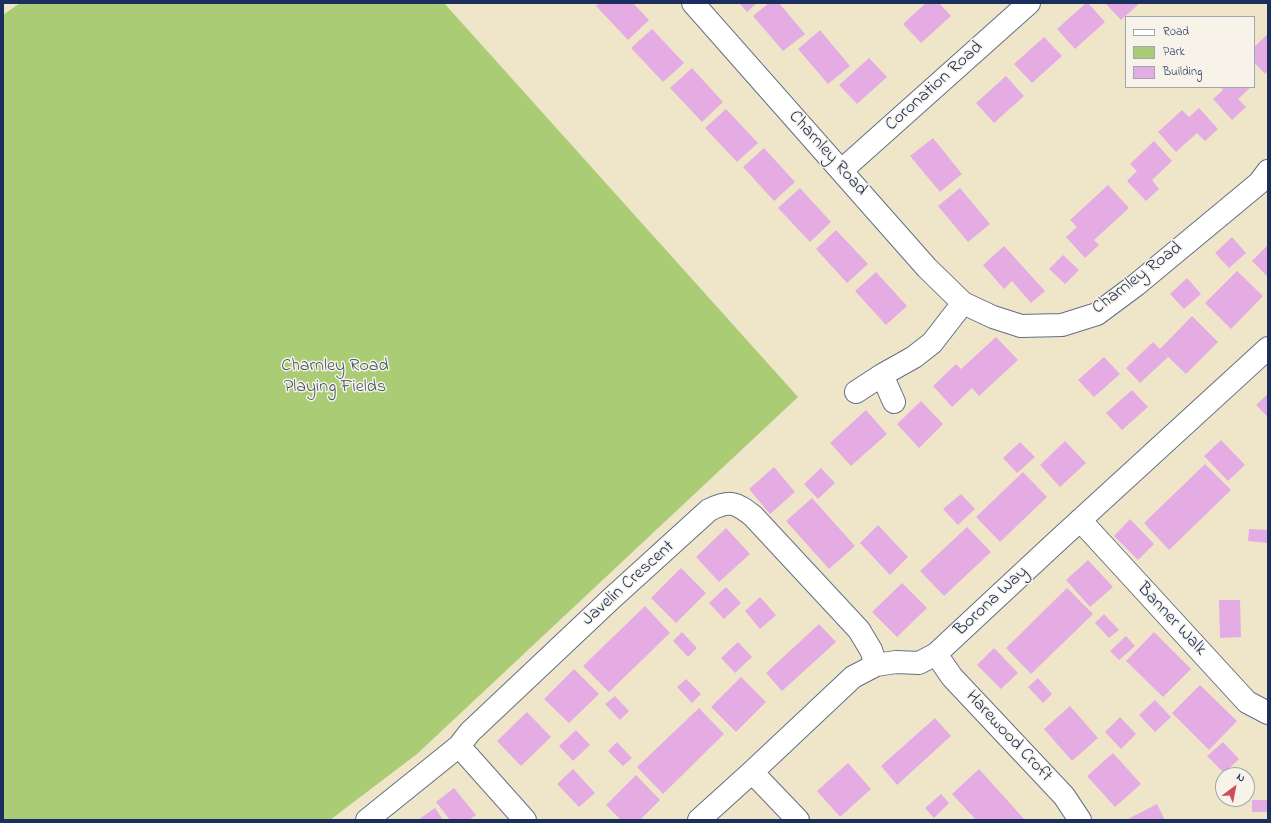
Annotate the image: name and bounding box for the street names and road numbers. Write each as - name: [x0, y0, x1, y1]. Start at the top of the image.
- street label: Coronation Road: [882, 38, 988, 136]
- street label: Charnley Road: [783, 107, 871, 201]
- street label: Charnley Road: [1089, 238, 1187, 320]
- street label: Javelin Crescent: [578, 537, 680, 631]
- street label: Borona Way: [951, 562, 1033, 642]
- street label: Banner Walk: [1132, 579, 1210, 661]
- street label: Harewood Croft: [960, 687, 1056, 787]

